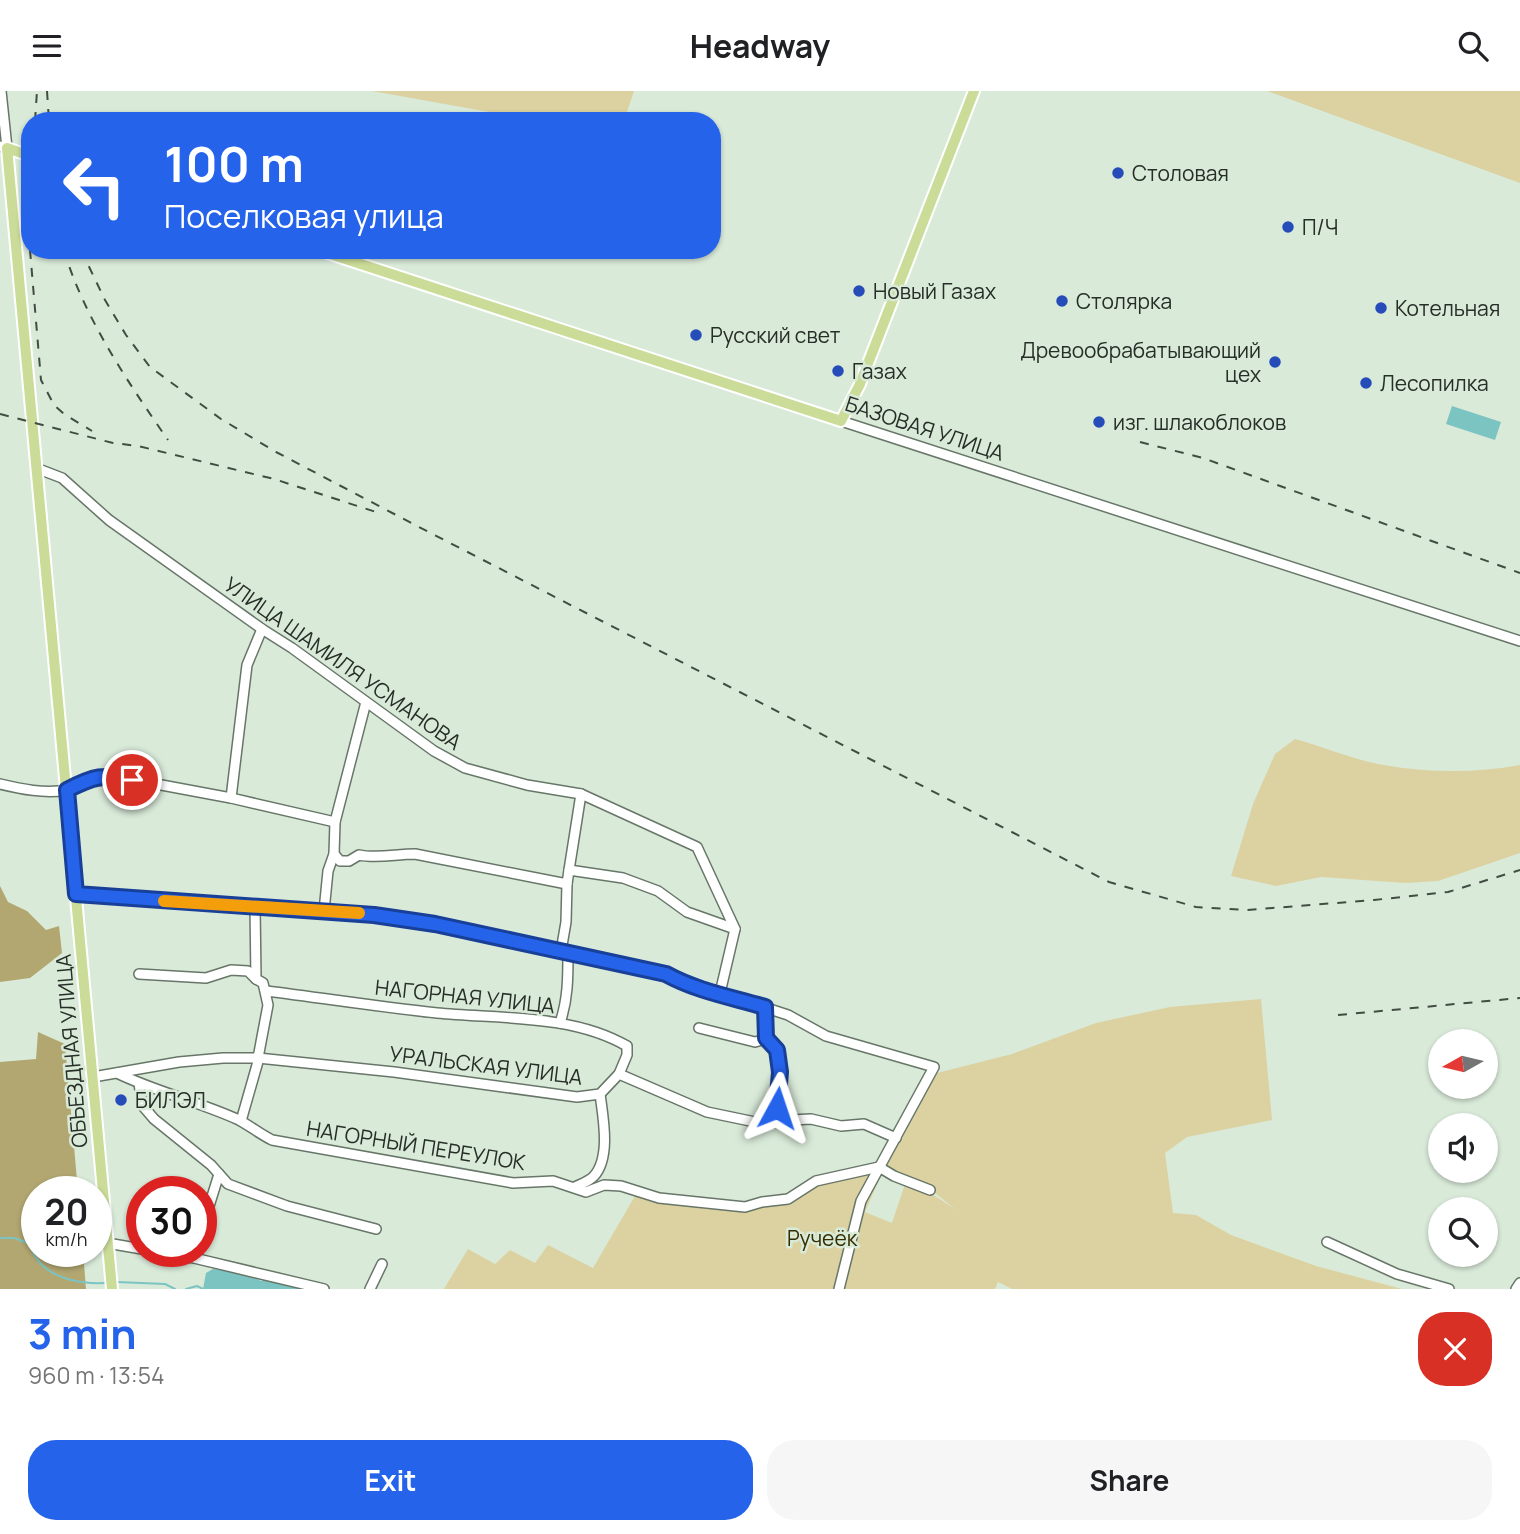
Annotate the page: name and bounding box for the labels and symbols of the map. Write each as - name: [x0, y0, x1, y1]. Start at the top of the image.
- place label: Столовая: [1132, 159, 1229, 187]
- marker: Столовая: [1110, 165, 1126, 181]
- place label: П/Ч: [1302, 213, 1338, 241]
- marker: П/Ч: [1280, 219, 1296, 235]
- place label: Новый Газах: [873, 277, 996, 305]
- marker: Новый Газах: [851, 283, 867, 299]
- place label: Столярка: [1076, 287, 1172, 315]
- marker: Столярка: [1054, 293, 1070, 309]
- place label: Котельная: [1395, 294, 1500, 322]
- marker: Котельная: [1373, 300, 1389, 316]
- place label: Русский свет: [710, 321, 841, 349]
- marker: Русский свет: [688, 327, 704, 343]
- place label: Древообрабатывающий цех: [1020, 336, 1261, 388]
- marker: Древообрабатывающий цех: [1267, 354, 1283, 370]
- place label: Газах: [852, 357, 907, 385]
- marker: Газах: [830, 363, 846, 379]
- place label: Лесопилка: [1380, 369, 1489, 397]
- marker: Лесопилка: [1358, 375, 1374, 391]
- street label: БАЗОВАЯ УЛИЦА: [842, 389, 1008, 467]
- place label: изг. шлакоблоков: [1113, 408, 1286, 436]
- marker: изг. шлакоблоков: [1091, 414, 1107, 430]
- street label: УЛИЦА ШАМИЛЯ УСМАНОВА: [219, 570, 467, 756]
- pin: [102, 750, 162, 810]
- street label: ОБЪЕЗДНАЯ УЛИЦА: [49, 953, 93, 1149]
- street label: НАГОРНАЯ УЛИЦА: [374, 973, 556, 1019]
- north arrow: [1428, 1029, 1498, 1099]
- street label: УРАЛЬСКАЯ УЛИЦА: [388, 1039, 584, 1091]
- position arrow: [740, 1071, 814, 1145]
- place label: БИЛЭЛ: [135, 1086, 206, 1114]
- marker: БИЛЭЛ: [113, 1092, 129, 1108]
- street label: НАГОРНЫЙ ПЕРЕУЛОК: [305, 1114, 528, 1176]
- speed limit sign: 30: [126, 1176, 217, 1267]
- park label: Ручеёк: [787, 1224, 858, 1252]

